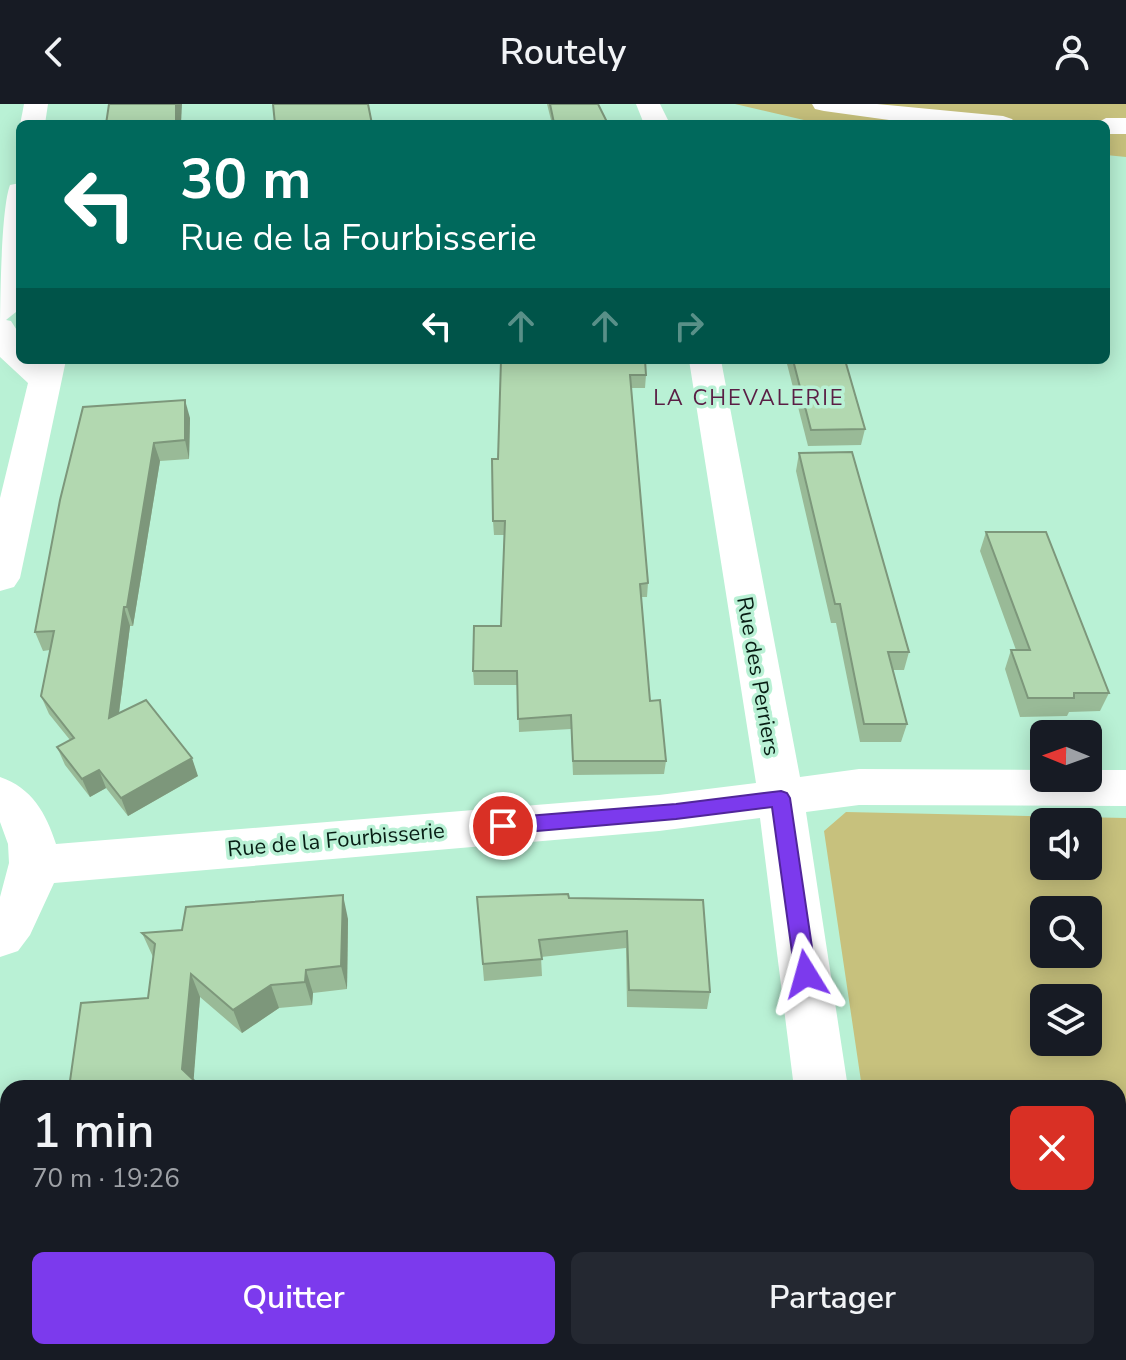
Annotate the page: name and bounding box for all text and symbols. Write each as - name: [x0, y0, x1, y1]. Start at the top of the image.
- text: Routely: [500, 28, 626, 77]
- icon: back: [32, 30, 76, 74]
- icon: person: [1050, 30, 1094, 74]
- text: 30 m: [180, 141, 311, 218]
- icon: left: [48, 152, 152, 256]
- text: Rue de la Fourbisserie: [180, 214, 537, 263]
- icon: left: [415, 304, 459, 348]
- icon: ahead: [499, 304, 543, 348]
- icon: ahead: [583, 304, 627, 348]
- icon: right: [667, 304, 711, 348]
- district label: LA CHEVALERIE: [653, 383, 845, 413]
- street label: Rue des Perriers: [729, 594, 787, 758]
- north arrow: [1030, 720, 1102, 792]
- map controls: [1030, 720, 1102, 1056]
- pin: [469, 792, 537, 860]
- icon: arrive: [481, 804, 525, 848]
- button: sound: [1030, 808, 1102, 880]
- street label: Rue de la Fourbisserie: [226, 816, 446, 864]
- button: search: [1030, 896, 1102, 968]
- position arrow: [764, 932, 848, 1016]
- button: layers: [1030, 984, 1102, 1056]
- text: 1 min: [32, 1098, 154, 1164]
- button: close: [1010, 1106, 1094, 1190]
- text: 70 m · 19:26: [32, 1161, 180, 1196]
- button: Quitter: [32, 1252, 555, 1344]
- button: Partager: [571, 1252, 1094, 1344]

